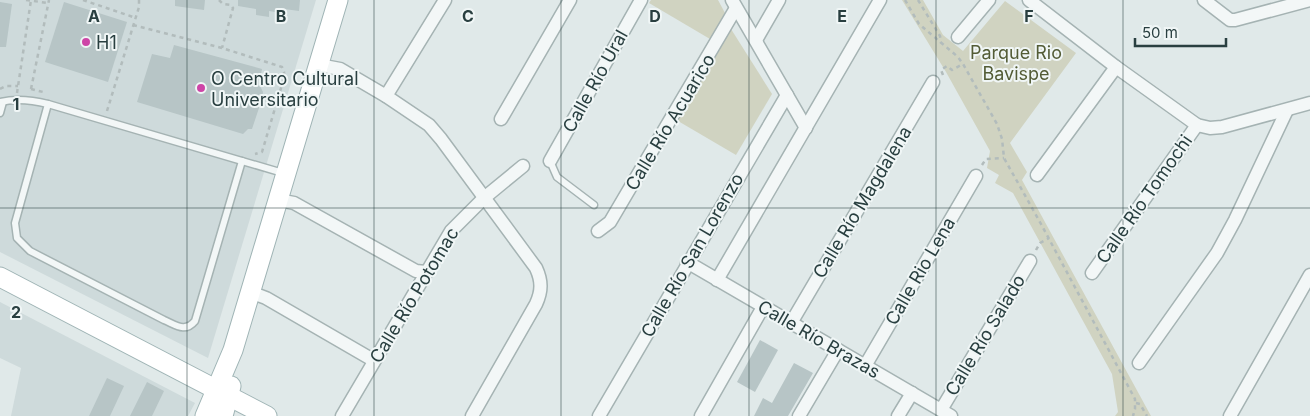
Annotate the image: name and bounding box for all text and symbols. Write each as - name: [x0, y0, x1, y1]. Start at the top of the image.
- text: A: [88, 6, 100, 26]
- text: B: [276, 6, 286, 26]
- text: C: [462, 6, 474, 26]
- text: D: [649, 6, 661, 26]
- text: E: [837, 6, 847, 26]
- text: F: [1024, 6, 1034, 26]
- scale bar: [1135, 15, 1226, 47]
- text: 50 m: [1142, 23, 1178, 42]
- street label: Calle Río Ural: [558, 26, 632, 136]
- place label: H1: [96, 32, 117, 53]
- marker: H1: [80, 36, 92, 48]
- park label: Parque Rio Bavispe: [970, 42, 1062, 84]
- street label: Calle Río Acuarico: [621, 50, 719, 194]
- place label: O Centro Cultural Universitario: [211, 68, 359, 110]
- marker: O Centro Cultural Universitario: [195, 82, 207, 94]
- text: 1: [13, 94, 19, 114]
- street label: Calle Río Magdalena: [808, 122, 916, 282]
- street label: Calle Río Tomochi: [1092, 131, 1196, 267]
- street label: Calle Río San Lorenzo: [636, 169, 748, 341]
- street label: Calle Rio Lena: [881, 213, 959, 329]
- street label: Calle Río Potomac: [365, 224, 463, 366]
- street label: Calle Río Salado: [941, 271, 1029, 399]
- street label: Calle Río Brazas: [754, 296, 884, 382]
- text: 2: [11, 302, 21, 322]

